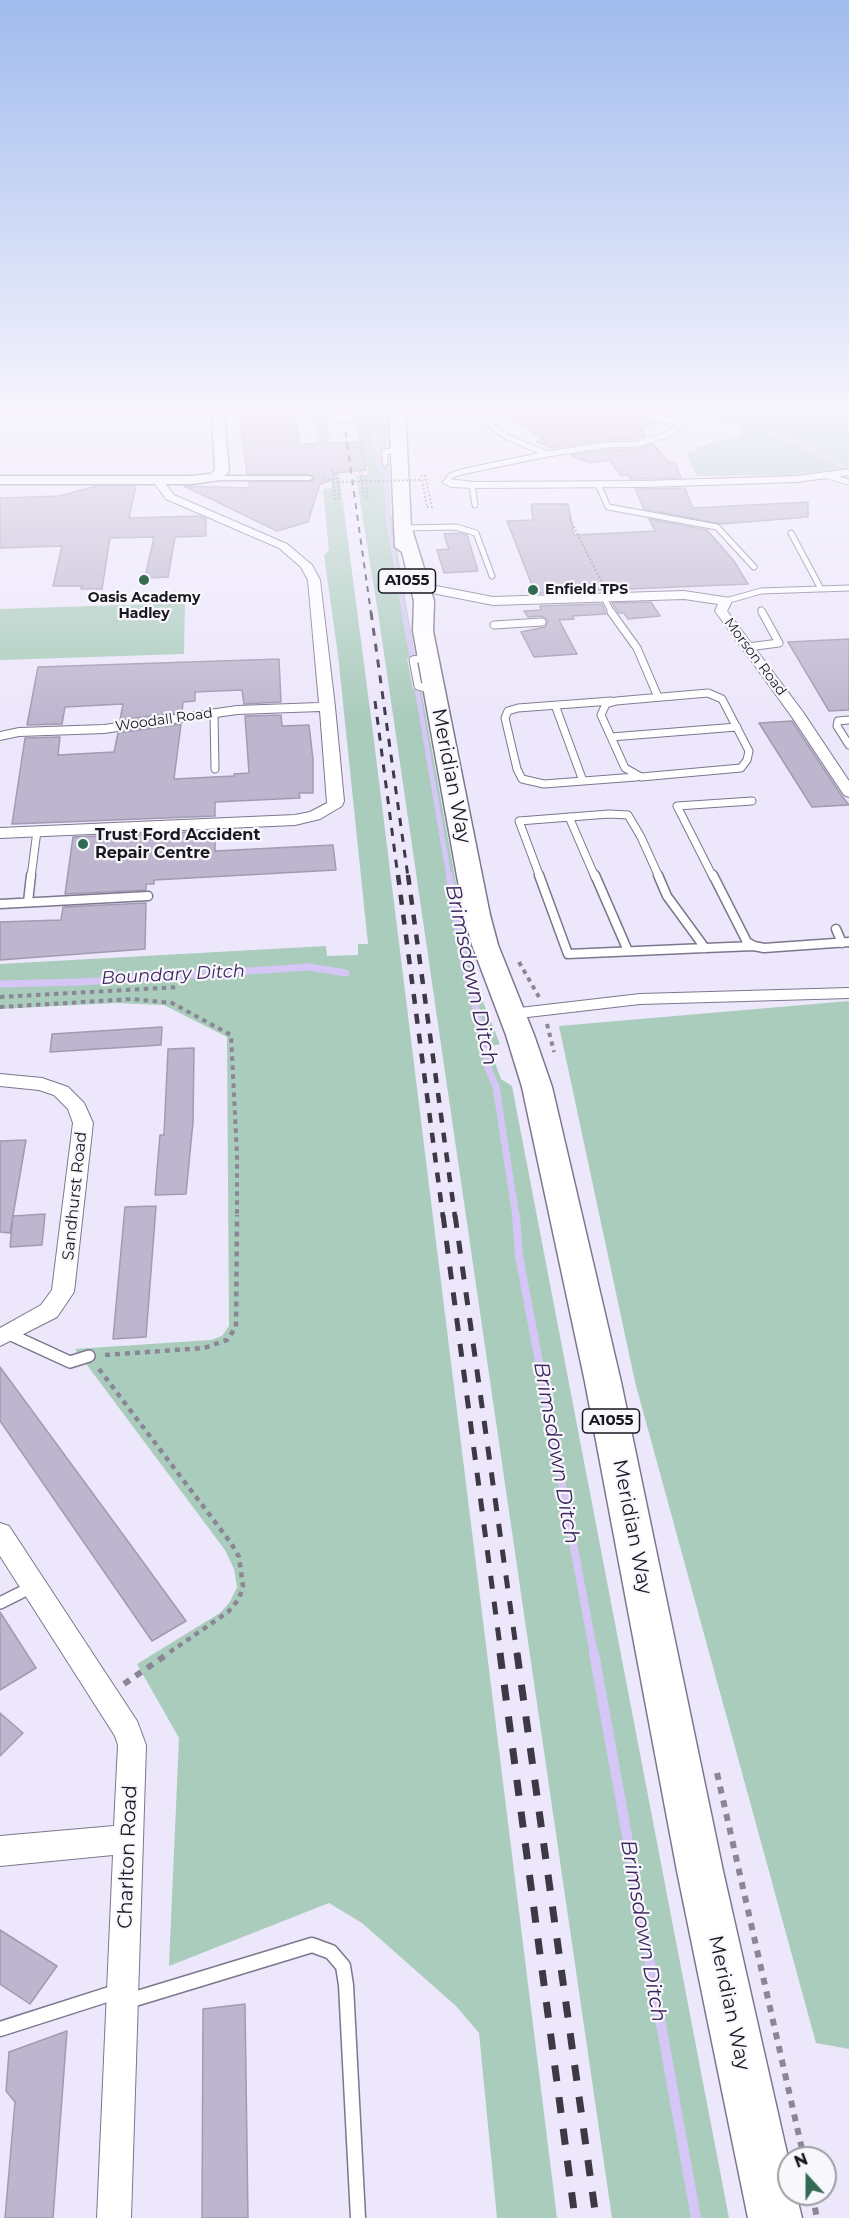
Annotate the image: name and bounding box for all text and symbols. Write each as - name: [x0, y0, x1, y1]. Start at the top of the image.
- road number: A1055: [378, 569, 436, 593]
- marker: Oasis Academy Hadley: [137, 573, 151, 587]
- place label: Enfield TPS: [545, 582, 628, 598]
- marker: Enfield TPS: [526, 583, 540, 597]
- place label: Oasis Academy Hadley: [88, 590, 200, 622]
- street label: Morson Road: [720, 615, 790, 699]
- street label: Woodall Road: [114, 705, 214, 735]
- street label: Meridian Way: [426, 706, 476, 846]
- place label: Trust Ford Accident Repair Centre: [95, 825, 260, 863]
- marker: Trust Ford Accident Repair Centre: [76, 837, 90, 851]
- water label: Brimsdown Ditch: [439, 882, 503, 1068]
- water label: Boundary Ditch: [101, 960, 245, 990]
- street label: Sandhurst Road: [59, 1131, 91, 1261]
- water label: Brimsdown Ditch: [528, 1360, 584, 1546]
- road number: A1055: [582, 1409, 640, 1433]
- street label: Meridian Way: [607, 1457, 657, 1597]
- street label: Charlton Road: [113, 1785, 143, 1929]
- water label: Brimsdown Ditch: [615, 1838, 671, 2024]
- street label: Meridian Way: [703, 1933, 755, 2073]
- north arrow: [777, 2146, 837, 2206]
- text: N: [792, 2149, 811, 2172]

